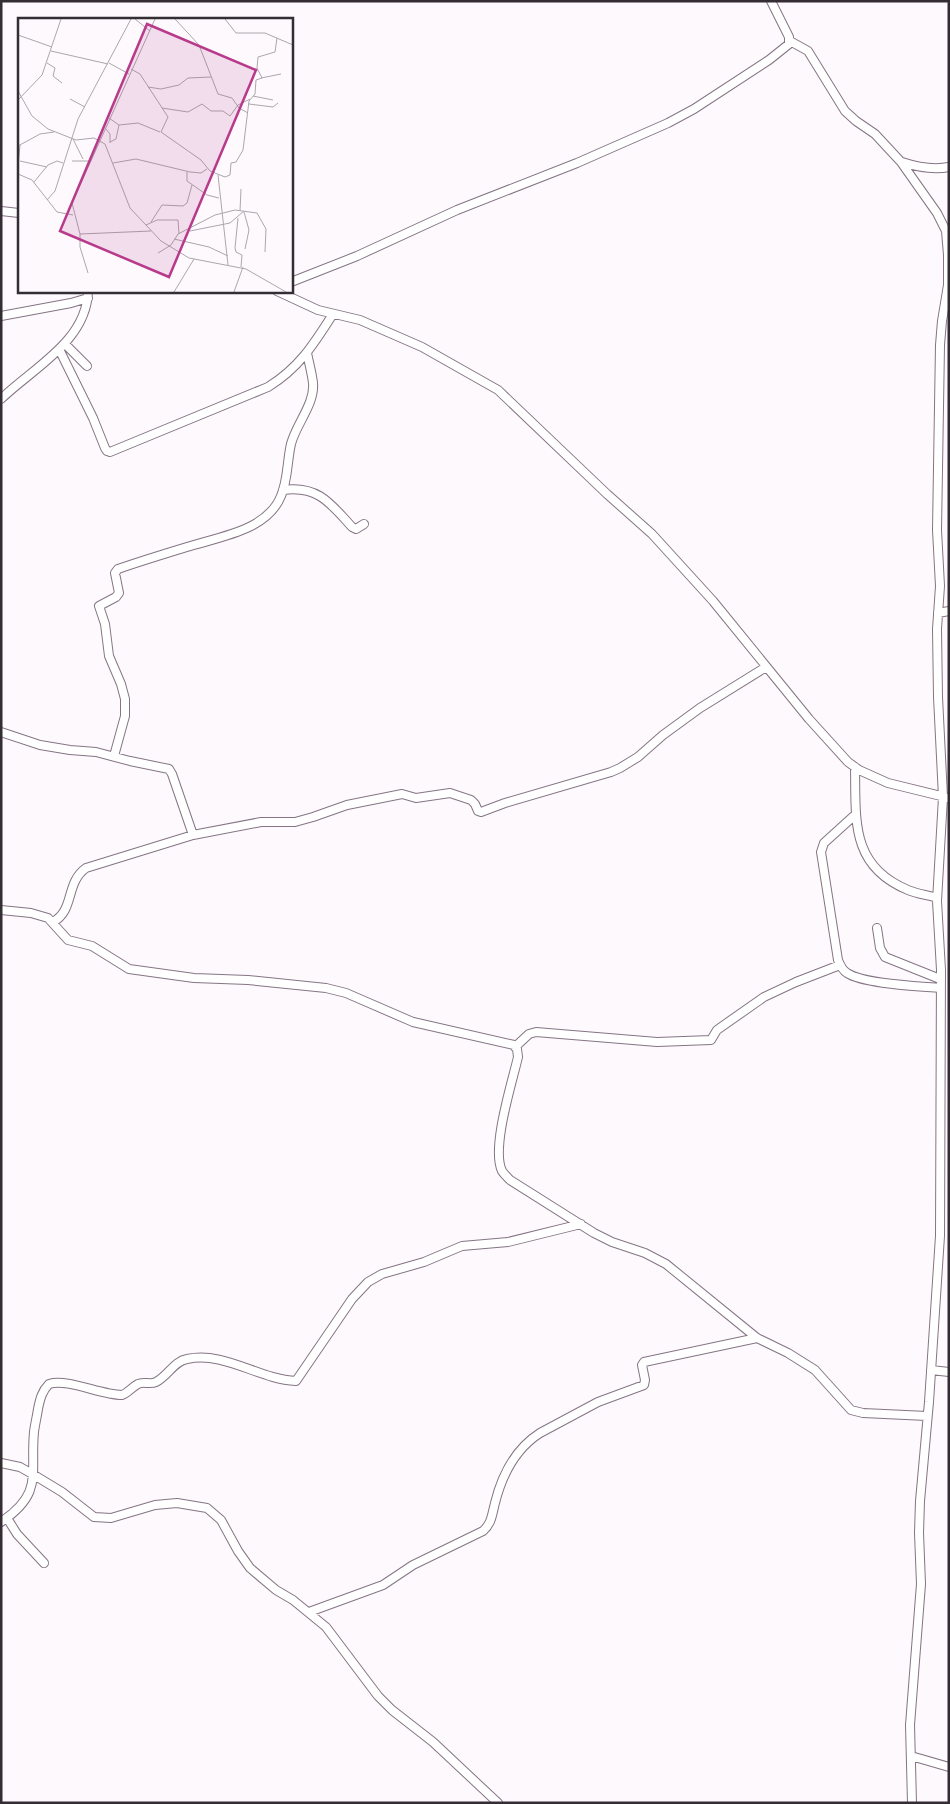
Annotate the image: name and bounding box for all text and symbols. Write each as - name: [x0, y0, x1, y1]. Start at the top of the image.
- inset map: [18, 18, 292, 292]

